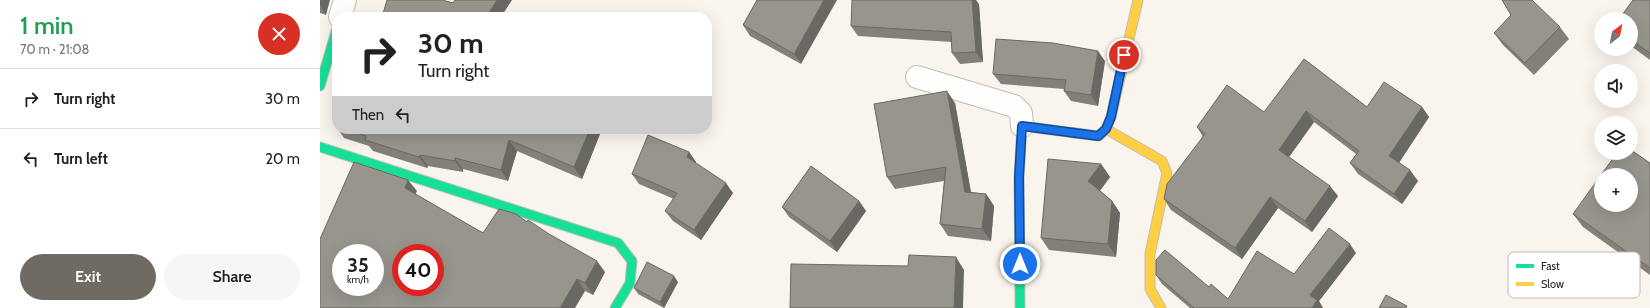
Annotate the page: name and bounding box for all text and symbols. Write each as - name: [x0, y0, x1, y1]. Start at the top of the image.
- text: 1 min: [20, 11, 74, 40]
- north arrow: [1594, 12, 1638, 56]
- map controls: [1594, 12, 1638, 212]
- button: close: [258, 13, 300, 55]
- text: 30 m: [418, 26, 484, 60]
- icon: right: [352, 28, 404, 80]
- pin: [1107, 38, 1141, 72]
- text: 70 m · 21:08: [20, 41, 89, 57]
- icon: arrive: [1113, 44, 1135, 66]
- text: Turn right: [418, 60, 489, 82]
- button: sound: [1594, 64, 1638, 108]
- icon: right: [20, 88, 42, 110]
- text: Turn right: [54, 90, 115, 108]
- text: 30 m: [265, 90, 300, 108]
- icon: left: [392, 104, 414, 126]
- text: Then: [352, 106, 384, 124]
- button: layers: [1594, 116, 1638, 160]
- icon: left: [20, 148, 42, 170]
- text: Turn left: [54, 150, 108, 168]
- text: 20 m: [265, 150, 300, 168]
- button: +: [1594, 168, 1638, 212]
- position arrow: [999, 243, 1041, 285]
- speed limit sign: 40: [392, 244, 444, 296]
- legend: [1508, 252, 1640, 298]
- text: 35: [347, 253, 369, 277]
- button: Exit: [20, 254, 156, 300]
- button: Share: [164, 254, 300, 300]
- text: Fast: [1541, 259, 1560, 273]
- text: km/h: [347, 273, 369, 286]
- text: Slow: [1541, 277, 1564, 291]

